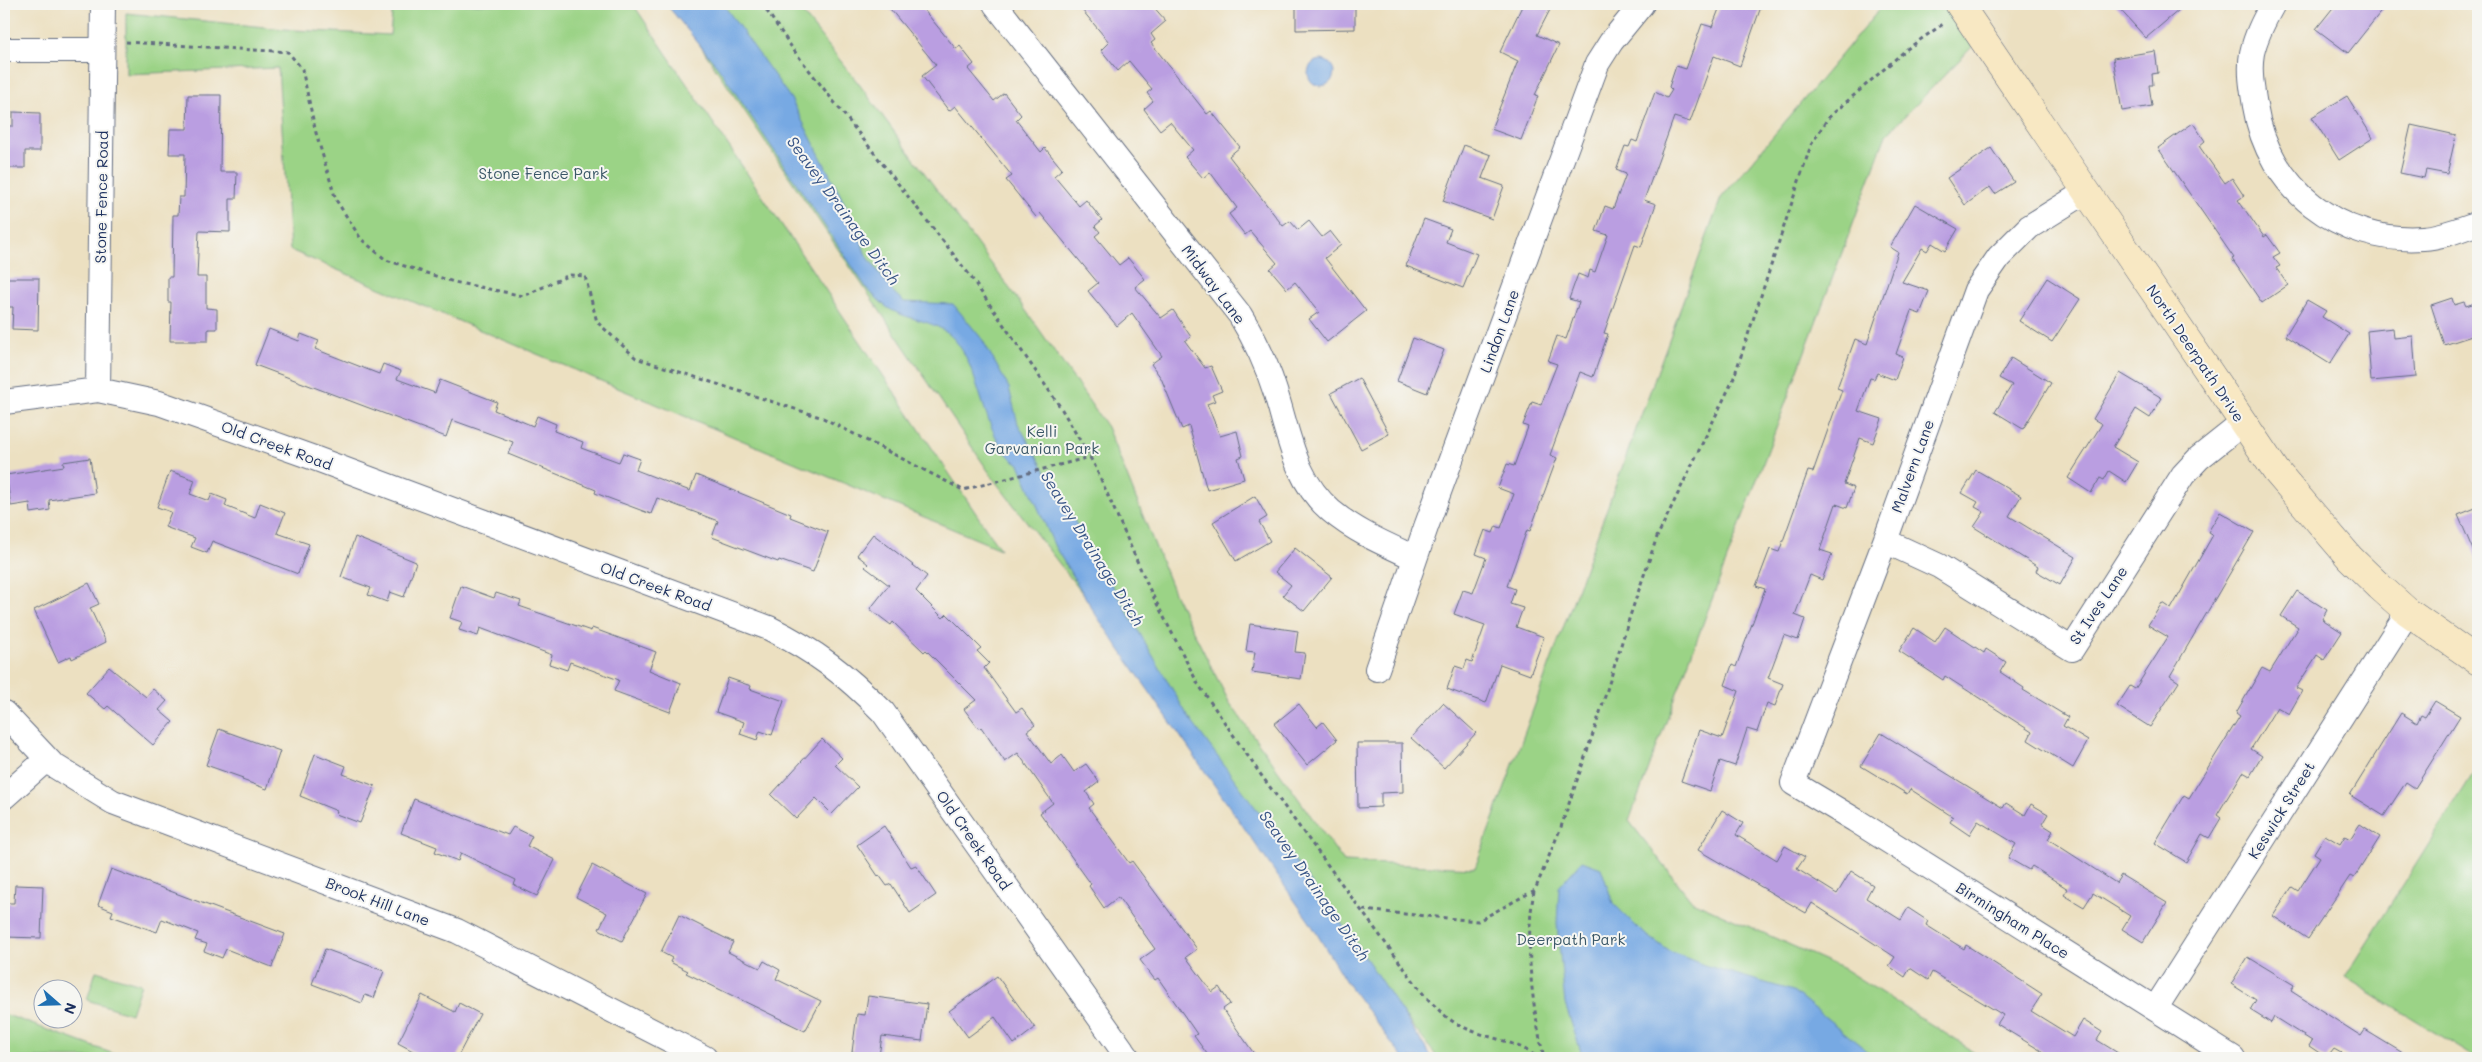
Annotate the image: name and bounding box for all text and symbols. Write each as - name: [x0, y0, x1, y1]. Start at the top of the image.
- street label: Stone Fence Road: [90, 131, 112, 263]
- water label: Seavey Drainage Ditch: [783, 131, 905, 289]
- park label: Stone Fence Park: [478, 163, 608, 183]
- street label: Midway Lane: [1178, 240, 1250, 328]
- street label: North Deerpath Drive: [2142, 280, 2250, 426]
- street label: Lindon Lane: [1475, 287, 1523, 375]
- street label: Old Creek Road: [219, 416, 335, 474]
- street label: Malvern Lane: [1886, 417, 1938, 515]
- park label: Kelli Garvanian Park: [985, 421, 1099, 458]
- water label: Seavey Drainage Ditch: [1037, 466, 1149, 630]
- street label: Old Creek Road: [598, 557, 714, 615]
- street label: St Ives Lane: [2064, 562, 2132, 648]
- street label: Keswick Street: [2243, 758, 2319, 862]
- street label: Old Creek Road: [932, 786, 1016, 894]
- water label: Seavey Drainage Ditch: [1255, 806, 1375, 964]
- street label: Brook Hill Lane: [323, 872, 433, 930]
- street label: Birmingham Place: [1953, 877, 2073, 963]
- park label: Deerpath Park: [1517, 929, 1625, 949]
- north arrow: [32, 980, 82, 1030]
- text: N: [60, 1000, 81, 1017]

